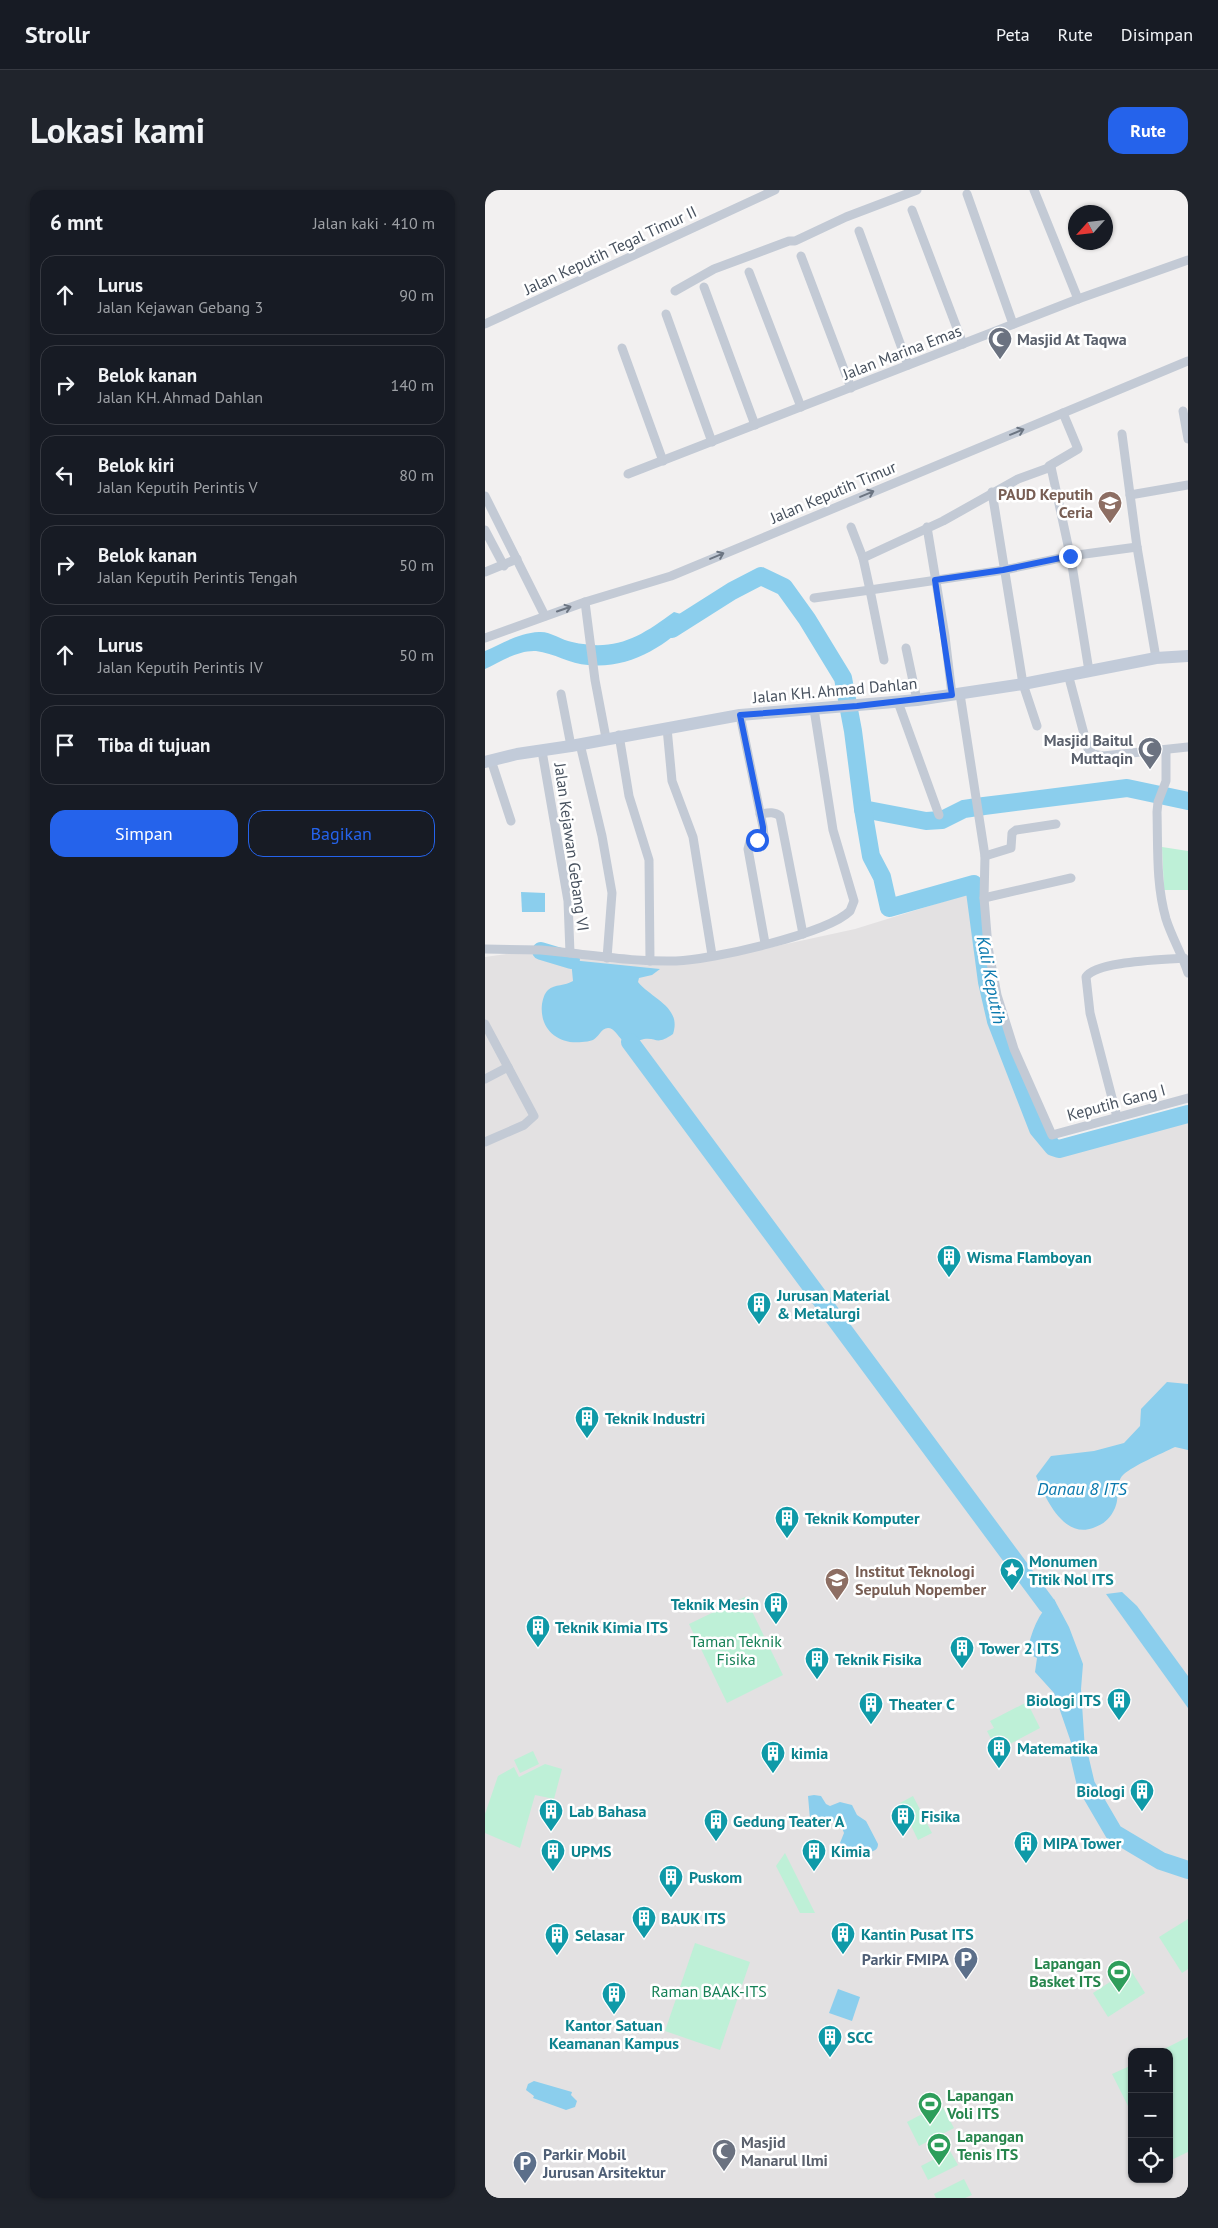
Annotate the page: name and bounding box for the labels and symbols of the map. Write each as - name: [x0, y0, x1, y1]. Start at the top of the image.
- street label: Jalan Keputih Tegal Timur II: [519, 201, 700, 299]
- north arrow: [1068, 205, 1113, 250]
- street label: Jalan Marina Emas: [839, 320, 965, 384]
- mosque icon: Masjid At Taqwa: [987, 326, 1013, 360]
- place label: Masjid At Taqwa: [1017, 329, 1127, 349]
- one-way arrow: [1009, 427, 1024, 436]
- street label: Jalan Keputih Timur: [766, 456, 900, 528]
- place label: PAUD Keputih Ceria: [998, 484, 1093, 522]
- one-way arrow: [859, 489, 874, 498]
- school or university icon: PAUD Keputih Ceria: [1097, 490, 1123, 524]
- route end: [1059, 545, 1082, 568]
- one-way arrow: [709, 551, 724, 561]
- one-way arrow: [555, 604, 571, 613]
- street label: Jalan KH. Ahmad Dahlan: [751, 673, 918, 707]
- place label: Masjid Baitul Muttaqin: [1044, 730, 1133, 768]
- mosque icon: Masjid Baitul Muttaqin: [1137, 736, 1163, 770]
- street label: Jalan Kejawan Gebang VI: [550, 761, 594, 932]
- route start: [746, 829, 769, 852]
- water label: Kali Keputih: [972, 934, 1011, 1026]
- street label: Keputih Gang I: [1065, 1079, 1167, 1125]
- building icon: Wisma Flamboyan: [936, 1244, 962, 1278]
- place label: Wisma Flamboyan: [967, 1247, 1092, 1267]
- place label: Jurusan Material & Metalurgi: [776, 1285, 890, 1323]
- building icon: Jurusan Material & Metalurgi: [746, 1291, 772, 1325]
- building icon: Teknik Industri: [574, 1405, 600, 1439]
- place label: Teknik Industri: [605, 1408, 705, 1428]
- water label: Danau 8 ITS: [1037, 1477, 1129, 1500]
- building icon: Teknik Komputer: [774, 1505, 800, 1539]
- place label: Teknik Komputer: [805, 1508, 920, 1528]
- place label: Monumen Titik Nol ITS: [1029, 1551, 1114, 1589]
- place icon: Monumen Titik Nol ITS: [999, 1557, 1025, 1591]
- place label: Institut Teknologi Sepuluh Nopember: [855, 1561, 986, 1599]
- school or university icon: Institut Teknologi Sepuluh Nopember: [824, 1567, 850, 1601]
- building icon: Teknik Mesin: [763, 1591, 789, 1625]
- place label: Teknik Mesin: [671, 1594, 759, 1614]
- building icon: Teknik Kimia ITS: [525, 1614, 551, 1648]
- place label: Teknik Kimia ITS: [555, 1617, 668, 1637]
- park label: Taman Teknik Fisika: [690, 1631, 782, 1669]
- building icon: Tower 2 ITS: [949, 1635, 975, 1669]
- place label: Tower 2 ITS: [979, 1638, 1059, 1658]
- building icon: Teknik Fisika: [804, 1646, 830, 1680]
- place label: Teknik Fisika: [835, 1649, 922, 1669]
- building icon: Biologi ITS: [1106, 1687, 1132, 1721]
- place label: Biologi ITS: [1026, 1690, 1101, 1710]
- building icon: Theater C: [858, 1691, 884, 1725]
- place label: Theater C: [889, 1694, 955, 1714]
- building icon: Matematika: [986, 1735, 1012, 1769]
- place label: Matematika: [1017, 1738, 1098, 1758]
- building icon: kimia: [760, 1740, 786, 1774]
- place label: kimia: [791, 1743, 828, 1763]
- building icon: Biologi: [1129, 1778, 1155, 1812]
- place label: Biologi: [1076, 1781, 1125, 1801]
- building icon: Lab Bahasa: [538, 1798, 564, 1832]
- place label: Lab Bahasa: [569, 1801, 647, 1821]
- building icon: Fisika: [890, 1803, 916, 1837]
- place label: Fisika: [921, 1806, 960, 1826]
- building icon: Gedung Teater A: [703, 1808, 729, 1842]
- place label: Gedung Teater A: [733, 1811, 845, 1831]
- building icon: MIPA Tower: [1013, 1830, 1039, 1864]
- place label: MIPA Tower: [1043, 1833, 1122, 1853]
- building icon: UPMS: [540, 1838, 566, 1872]
- building icon: Kimia: [801, 1838, 827, 1872]
- place label: UPMS: [571, 1841, 611, 1861]
- place label: Kimia: [831, 1841, 870, 1861]
- building icon: Puskom: [658, 1864, 684, 1898]
- place label: Puskom: [689, 1867, 742, 1887]
- building icon: BAUK ITS: [631, 1905, 657, 1939]
- place label: BAUK ITS: [661, 1908, 726, 1928]
- building icon: Kantin Pusat ITS: [830, 1921, 856, 1955]
- building icon: Selasar: [544, 1922, 570, 1956]
- place label: Kantin Pusat ITS: [861, 1924, 974, 1944]
- place label: Selasar: [575, 1925, 625, 1945]
- parking icon: Parkir FMIPA: [953, 1946, 979, 1980]
- place label: Parkir FMIPA: [862, 1949, 949, 1969]
- place label: Lapangan Basket ITS: [1029, 1953, 1101, 1991]
- sports icon: Lapangan Basket ITS: [1106, 1959, 1132, 1993]
- building icon: Kantor Satuan Keamanan Kampus: [601, 1981, 627, 2015]
- park label: Raman BAAK-ITS: [651, 1981, 767, 2001]
- place label: Kantor Satuan Keamanan Kampus: [549, 2015, 679, 2053]
- building icon: SCC: [817, 2024, 843, 2058]
- place label: SCC: [847, 2027, 873, 2047]
- place label: Lapangan Voli ITS: [946, 2085, 1014, 2123]
- sports icon: Lapangan Voli ITS: [917, 2091, 943, 2125]
- place label: Lapangan Tenis ITS: [957, 2126, 1024, 2164]
- place label: Masjid Manarul Ilmi: [741, 2132, 828, 2170]
- sports icon: Lapangan Tenis ITS: [926, 2132, 952, 2166]
- mosque icon: Masjid Manarul Ilmi: [711, 2138, 737, 2172]
- place label: Parkir Mobil Jurusan Arsitektur: [542, 2144, 666, 2182]
- parking icon: Parkir Mobil Jurusan Arsitektur: [512, 2150, 538, 2184]

